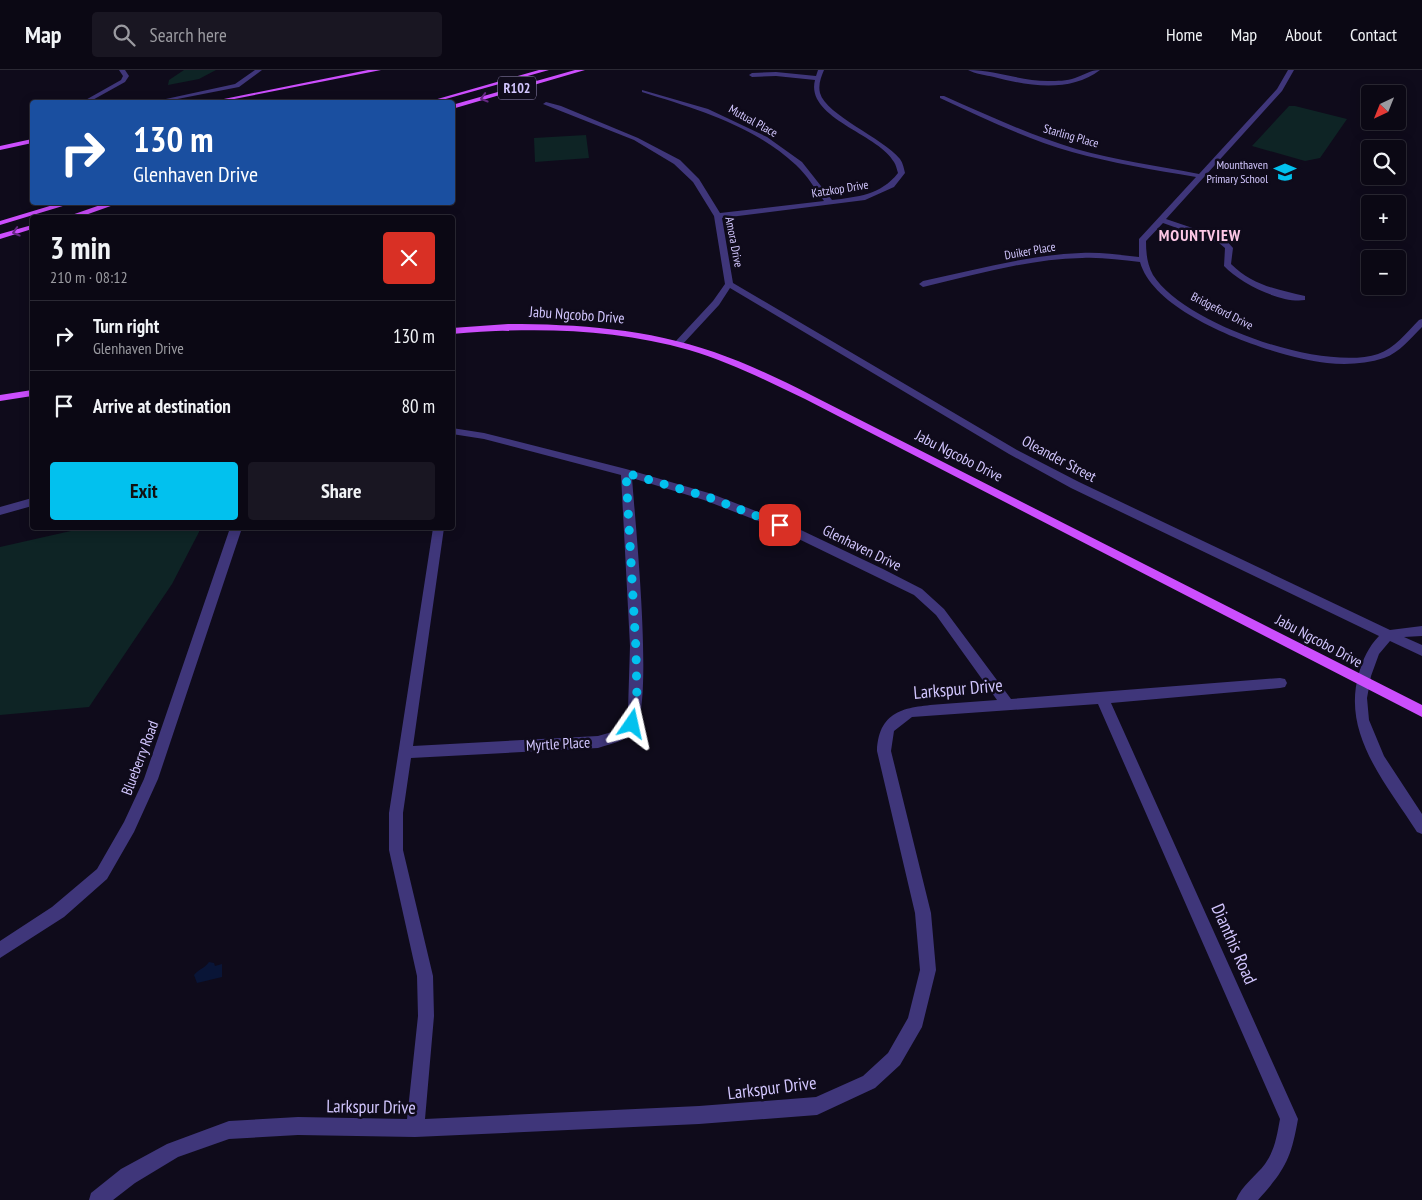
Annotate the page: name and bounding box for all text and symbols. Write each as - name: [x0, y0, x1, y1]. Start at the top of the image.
- search box: [92, 12, 442, 57]
- text: Map: [25, 19, 62, 50]
- icon: search: [110, 21, 138, 49]
- text: Search here: [150, 23, 227, 47]
- text: Home: [1166, 23, 1203, 46]
- text: Map: [1231, 23, 1257, 46]
- text: About: [1285, 23, 1322, 46]
- text: Contact: [1350, 23, 1397, 46]
- road number: R102: [498, 77, 536, 100]
- north arrow: [1361, 85, 1406, 130]
- map controls: [1361, 85, 1406, 295]
- one-way arrow: [481, 92, 489, 102]
- street label: Mutual Place: [726, 101, 780, 140]
- text: 130 m: [133, 116, 214, 162]
- icon: right: [50, 120, 115, 185]
- street label: Starling Place: [1042, 120, 1101, 151]
- button: search: [1361, 140, 1406, 185]
- place label: Mounthaven Primary School: [1207, 157, 1268, 186]
- school or university icon: Mounthaven Primary School: [1272, 159, 1298, 185]
- text: Glenhaven Drive: [133, 160, 258, 188]
- street label: Katzkop Drive: [810, 177, 869, 200]
- button: +: [1361, 195, 1406, 240]
- street label: Amora Drive: [722, 215, 747, 268]
- district label: MOUNTVIEW: [1159, 225, 1241, 245]
- one-way arrow: [13, 227, 21, 237]
- text: 3 min: [50, 228, 111, 267]
- button: close: [383, 232, 435, 284]
- street label: Duiker Place: [1003, 239, 1057, 262]
- button: −: [1361, 250, 1406, 295]
- text: 210 m · 08:12: [50, 267, 128, 287]
- street label: Bridgeford Drive: [1189, 288, 1256, 333]
- street label: Jabu Ngcobo Drive: [528, 302, 625, 327]
- text: Turn right: [93, 314, 159, 338]
- icon: right: [50, 322, 78, 350]
- text: 130 m: [393, 324, 435, 348]
- text: Glenhaven Drive: [93, 338, 184, 358]
- icon: arrive: [50, 392, 78, 420]
- text: Arrive at destination: [93, 394, 231, 418]
- text: 80 m: [402, 394, 435, 418]
- street label: Jabu Ngcobo Drive: [912, 425, 1006, 486]
- street label: Oleander Street: [1019, 431, 1100, 486]
- button: Exit: [50, 462, 238, 520]
- button: Share: [248, 462, 435, 520]
- pin: [759, 504, 801, 546]
- icon: arrive: [766, 511, 794, 539]
- street label: Glenhaven Drive: [820, 520, 905, 575]
- street label: Jabu Ngcobo Drive: [1272, 609, 1366, 671]
- street label: Larkspur Drive: [912, 673, 1004, 704]
- position arrow: [605, 697, 657, 749]
- street label: Blueberry Road: [117, 718, 162, 798]
- street label: Myrtle Place: [525, 732, 591, 755]
- street label: Dianthis Road: [1206, 900, 1262, 988]
- street label: Larkspur Drive: [726, 1071, 818, 1104]
- street label: Larkspur Drive: [326, 1094, 416, 1119]

